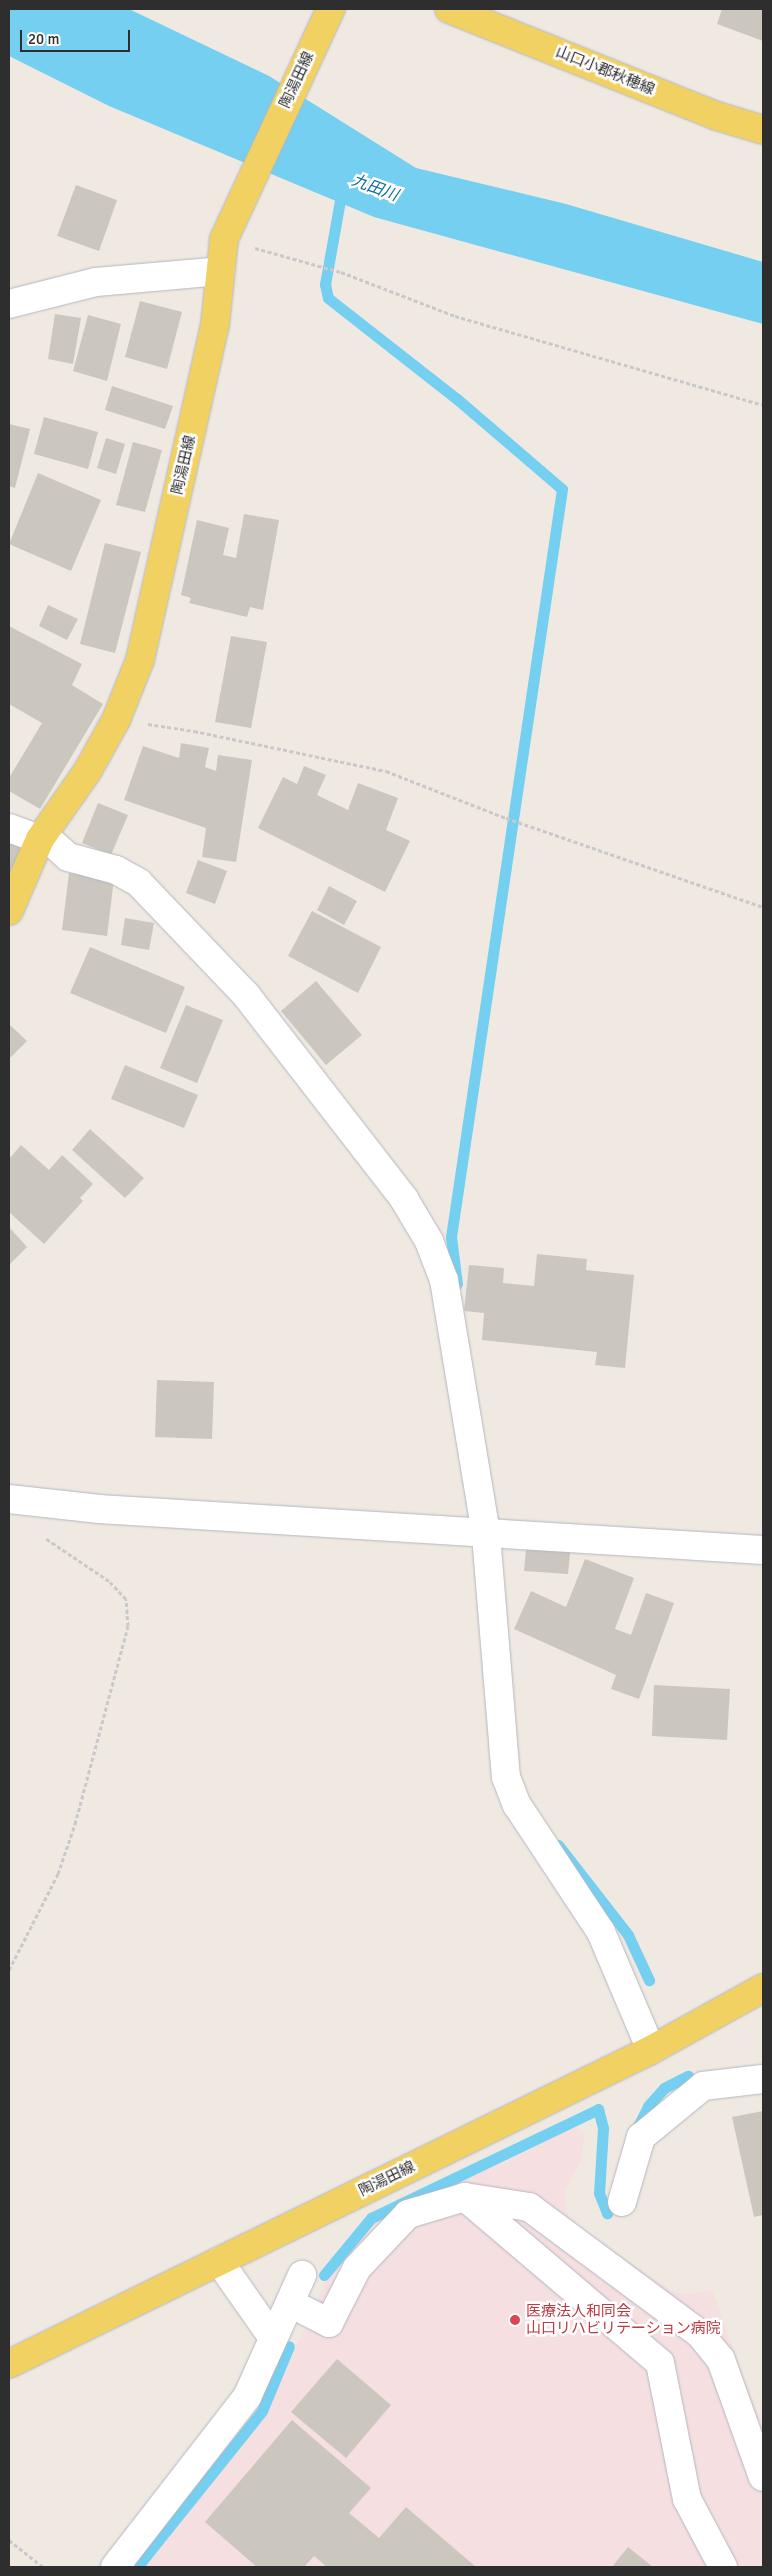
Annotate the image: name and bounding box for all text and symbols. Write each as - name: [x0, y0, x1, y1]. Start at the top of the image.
- scale bar: [22, 20, 132, 52]
- text: 20 m: [28, 30, 59, 48]
- street label: 山口小郡秋穂線: [553, 43, 657, 99]
- street label: 陶湯田線: [276, 49, 318, 111]
- water label: 九田川: [349, 171, 401, 205]
- street label: 陶湯田線: [168, 434, 200, 496]
- street label: 陶湯田線: [356, 2158, 418, 2200]
- place label: 医療法人和同会 山口リハビリテーション病院: [526, 2302, 721, 2337]
- marker: 医療法人和同会 山口リハビリテーション病院: [508, 2313, 522, 2327]

